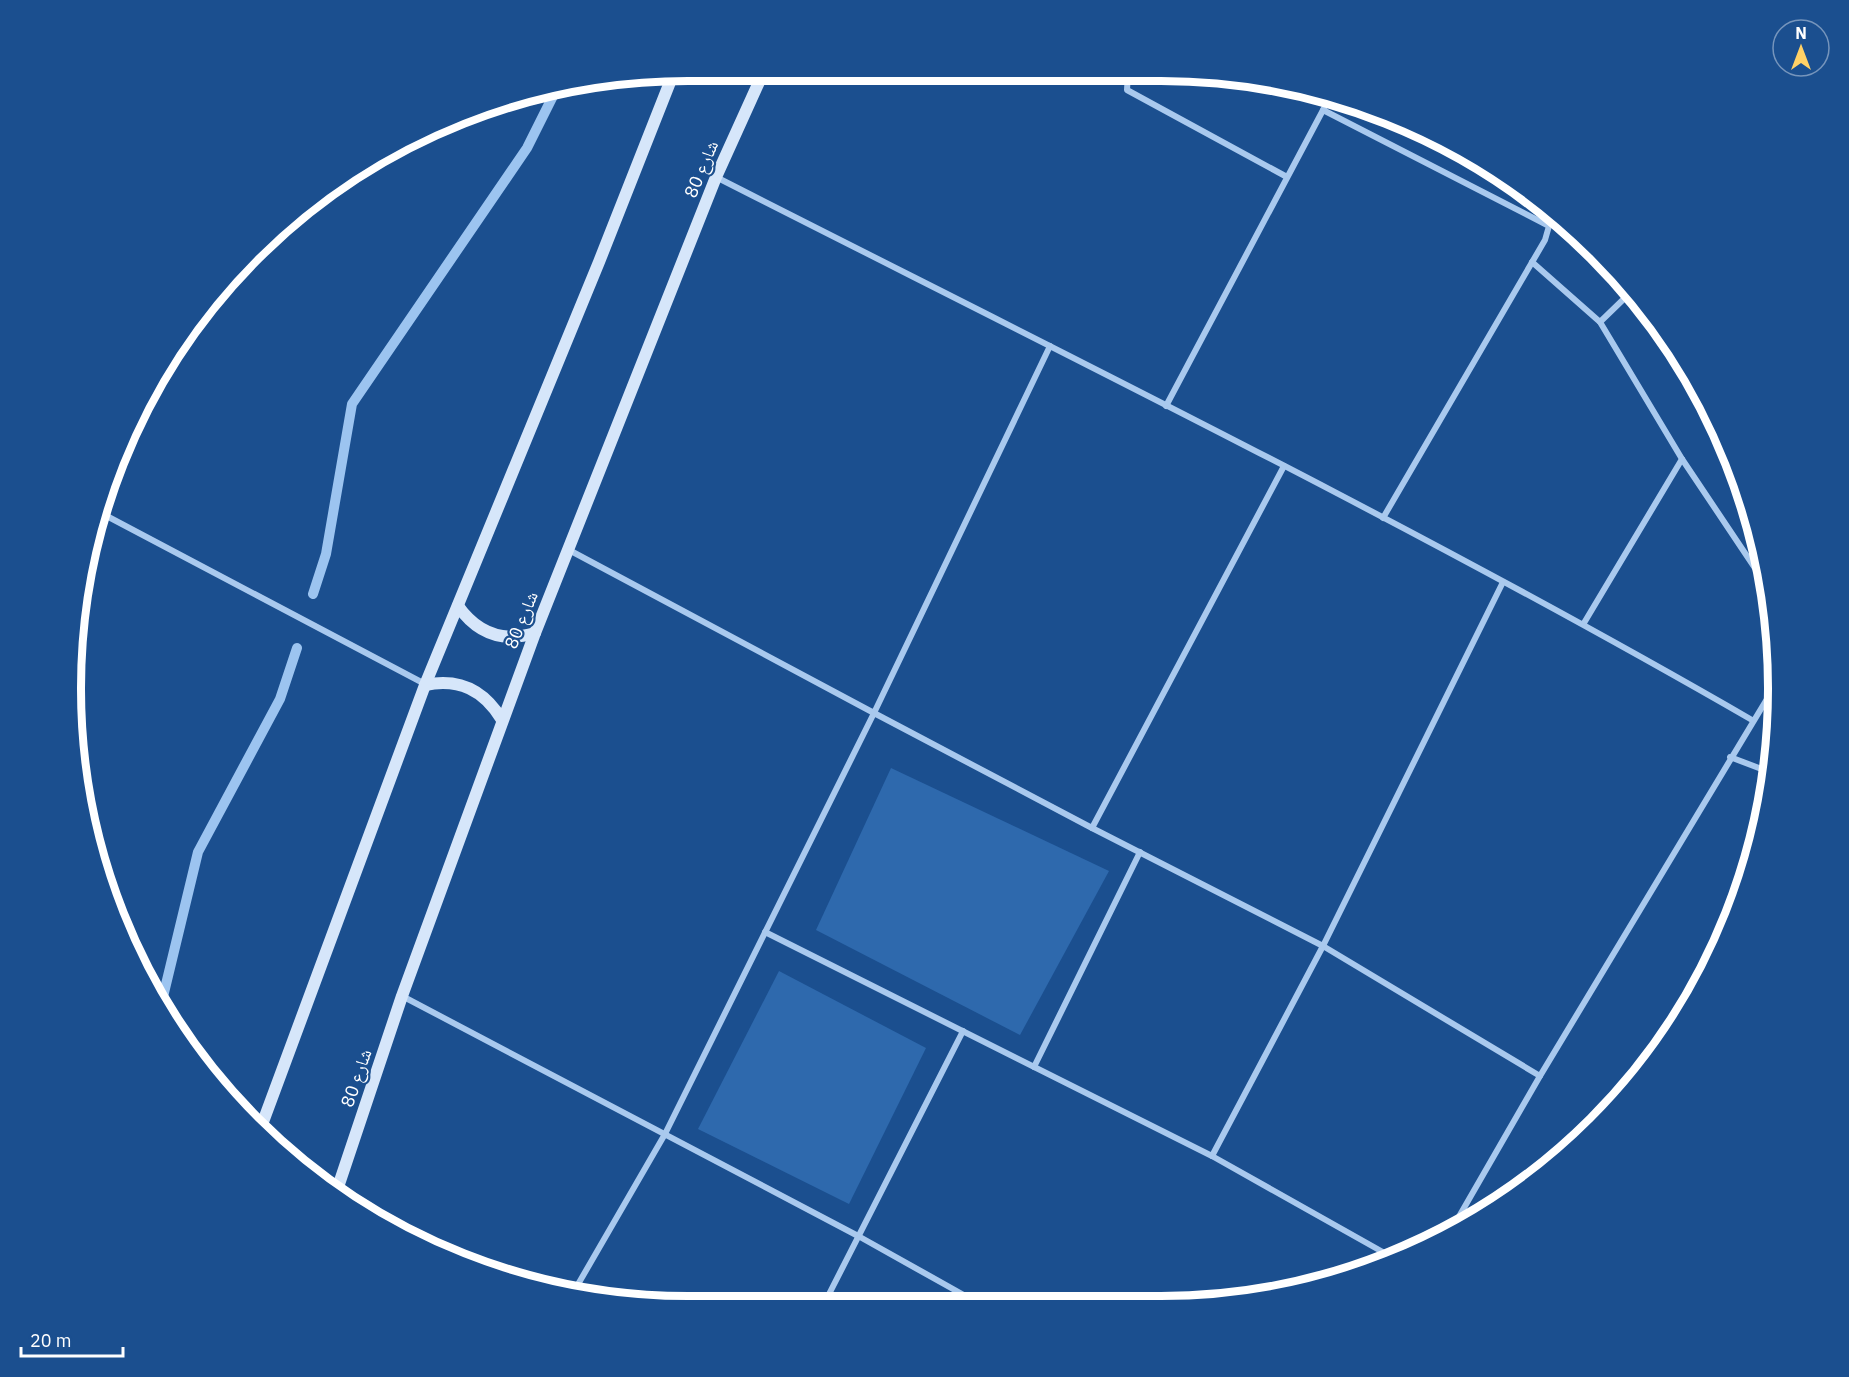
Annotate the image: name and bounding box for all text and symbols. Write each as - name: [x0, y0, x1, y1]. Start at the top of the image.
- north arrow: [1771, 18, 1831, 78]
- text: N: [1795, 23, 1807, 43]
- street label: شارع 80: [679, 137, 723, 201]
- street label: شارع 80: [499, 588, 543, 652]
- street label: شارع 80: [335, 1046, 377, 1110]
- scale bar: [21, 1320, 123, 1358]
- text: 20 m: [30, 1329, 72, 1352]

